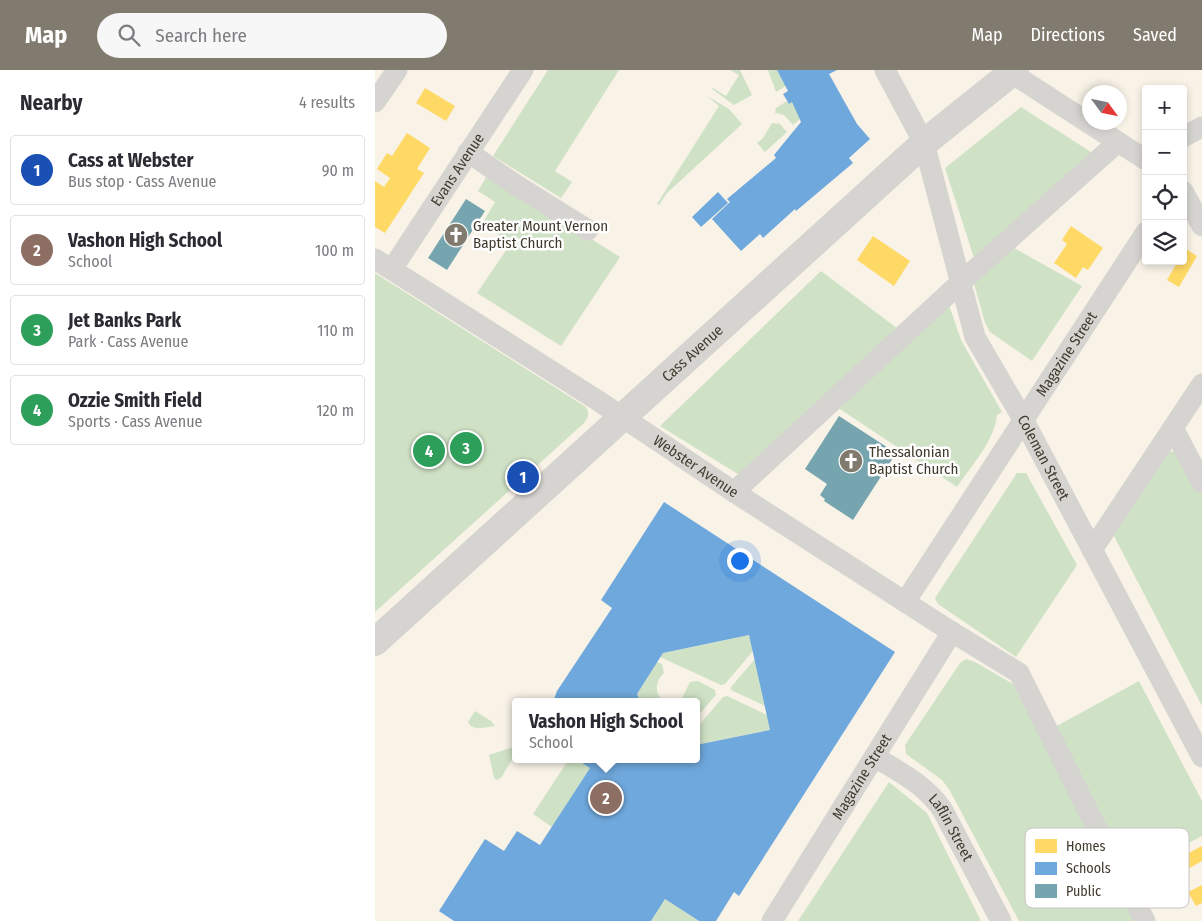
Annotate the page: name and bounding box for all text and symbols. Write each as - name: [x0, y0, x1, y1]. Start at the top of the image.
- search box: [97, 13, 447, 58]
- text: Map: [25, 21, 67, 49]
- icon: search: [115, 21, 143, 49]
- text: Search here: [155, 24, 247, 47]
- text: Map: [971, 24, 1003, 46]
- text: Directions: [1031, 24, 1105, 46]
- text: Saved: [1133, 24, 1177, 46]
- north arrow: [1082, 85, 1127, 130]
- map controls: [1142, 85, 1187, 265]
- button: +: [1142, 85, 1187, 130]
- text: Nearby: [20, 90, 82, 116]
- text: 4 results: [299, 93, 355, 112]
- street label: Evans Avenue: [427, 130, 488, 209]
- button: −: [1142, 130, 1187, 175]
- text: Cass at Webster: [68, 149, 193, 172]
- text: 1: [34, 161, 40, 180]
- text: 90 m: [322, 161, 354, 180]
- text: Bus stop · Cass Avenue: [68, 172, 216, 191]
- button: locate: [1142, 175, 1187, 220]
- place label: Greater Mount Vernon Baptist Church: [473, 217, 608, 252]
- button: layers: [1142, 220, 1187, 265]
- church icon: Greater Mount Vernon Baptist Church: [443, 222, 469, 248]
- text: Vashon High School: [68, 229, 222, 252]
- text: 2: [33, 241, 41, 260]
- text: 100 m: [315, 241, 354, 260]
- text: School: [68, 252, 112, 271]
- street label: Magazine Street: [1032, 308, 1101, 400]
- text: Jet Banks Park: [68, 309, 181, 332]
- text: 3: [33, 321, 41, 340]
- text: 110 m: [317, 321, 354, 340]
- street label: Cass Avenue: [658, 321, 727, 386]
- text: Park · Cass Avenue: [68, 332, 188, 351]
- text: Ozzie Smith Field: [68, 389, 202, 412]
- text: 4: [33, 401, 41, 420]
- text: 120 m: [316, 401, 354, 420]
- text: Sports · Cass Avenue: [68, 412, 202, 431]
- street label: Coleman Street: [1013, 412, 1073, 503]
- pin: 3: [450, 429, 482, 467]
- street label: Webster Avenue: [650, 431, 742, 501]
- pin: 4: [413, 432, 445, 470]
- place label: Thessalonian Baptist Church: [869, 443, 958, 478]
- church icon: Thessalonian Baptist Church: [838, 448, 864, 474]
- pin: 1: [507, 458, 539, 496]
- your location: [727, 548, 753, 574]
- popup: [512, 698, 700, 763]
- text: Vashon High School: [529, 710, 683, 733]
- street label: Magazine Street: [828, 730, 895, 823]
- text: School: [529, 733, 573, 752]
- pin: 2: [590, 779, 622, 817]
- street label: Laflin Street: [925, 790, 977, 864]
- legend: [1025, 828, 1189, 908]
- text: Homes: [1066, 838, 1106, 855]
- text: Schools: [1066, 860, 1111, 877]
- text: Public: [1066, 883, 1101, 900]

